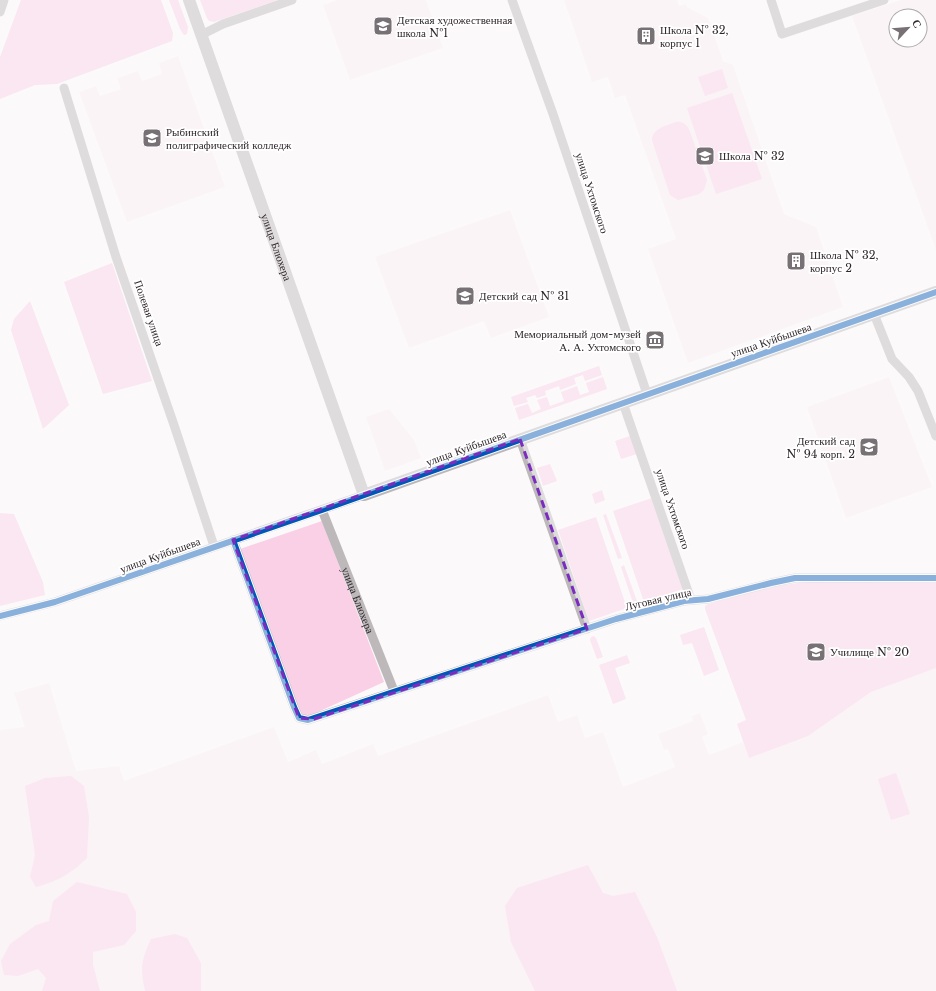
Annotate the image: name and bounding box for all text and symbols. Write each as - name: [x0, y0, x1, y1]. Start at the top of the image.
- north arrow: [888, 8, 928, 48]
- place label: Детская художественная школа №1: [397, 13, 512, 40]
- school or university icon: Детская художественная школа №1: [372, 15, 394, 37]
- text: С: [909, 17, 925, 30]
- place label: Школа № 32, корпус 1: [660, 23, 729, 50]
- building icon: Школа № 32, корпус 1: [635, 25, 657, 47]
- place label: Рыбинский полиграфический колледж: [166, 125, 292, 152]
- school or university icon: Рыбинский полиграфический колледж: [141, 127, 163, 149]
- school or university icon: Школа № 32: [694, 145, 716, 167]
- place label: Школа № 32: [719, 149, 785, 163]
- street label: улица Ухтомского: [572, 151, 612, 236]
- street label: улица Блюхера: [258, 212, 295, 283]
- place label: Школа № 32, корпус 2: [810, 248, 879, 275]
- building icon: Школа № 32, корпус 2: [785, 250, 807, 272]
- street label: Полевая улица: [131, 278, 167, 348]
- school or university icon: Детский сад № 31: [454, 285, 476, 307]
- place label: Детский сад № 31: [479, 289, 569, 303]
- street label: улица Куйбышева: [729, 320, 813, 360]
- place label: Мемориальный дом-музей А. А. Ухтомского: [514, 327, 641, 354]
- museum icon: Мемориальный дом-музей А. А. Ухтомского: [644, 329, 666, 351]
- street label: улица Куйбышева: [424, 427, 508, 469]
- place label: Детский сад № 94 корп. 2: [787, 434, 855, 461]
- school or university icon: Детский сад № 94 корп. 2: [858, 436, 880, 458]
- street label: улица Ухтомского: [653, 467, 693, 551]
- street label: улица Куйбышева: [118, 534, 202, 576]
- street label: улица Блюхера: [338, 565, 377, 636]
- street label: Луговая улица: [623, 585, 693, 613]
- school or university icon: Училище № 20: [805, 641, 827, 663]
- place label: Училище № 20: [830, 645, 909, 659]

